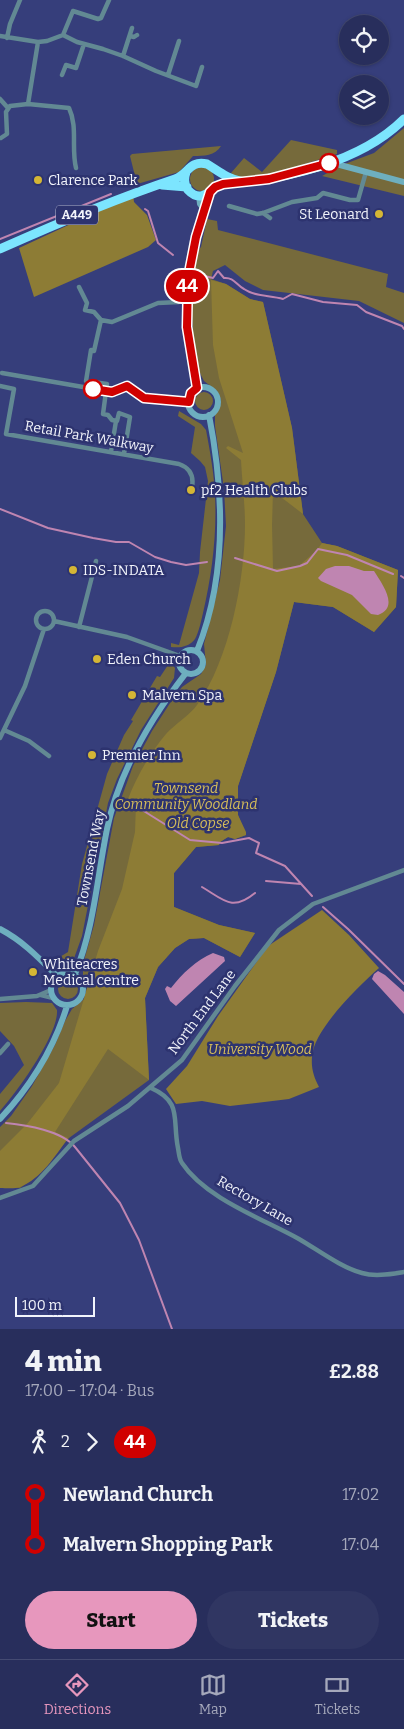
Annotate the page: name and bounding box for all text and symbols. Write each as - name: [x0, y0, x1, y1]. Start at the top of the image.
- map controls: [339, 15, 389, 125]
- button: locate: [339, 15, 389, 65]
- button: layers: [339, 75, 389, 125]
- unlabelled marker: [319, 153, 339, 173]
- place label: Clarence Park: [48, 172, 137, 189]
- marker: Clarence Park: [32, 174, 44, 186]
- road number: A449: [56, 206, 98, 224]
- place label: St Leonard: [299, 206, 369, 223]
- marker: St Leonard: [373, 208, 385, 220]
- line badge: 44: [164, 270, 210, 302]
- text: 44: [176, 275, 198, 297]
- unlabelled marker: [83, 379, 103, 399]
- street label: Retail Park Walkway: [23, 417, 155, 457]
- place label: pf2 Health Clubs: [201, 482, 307, 499]
- marker: pf2 Health Clubs: [185, 484, 197, 496]
- place label: IDS-INDATA: [83, 562, 164, 579]
- marker: IDS-INDATA: [67, 564, 79, 576]
- place label: Eden Church: [107, 651, 191, 668]
- marker: Eden Church: [91, 653, 103, 665]
- place label: Malvern Spa: [142, 687, 222, 704]
- marker: Malvern Spa: [126, 689, 138, 701]
- place label: Premier Inn: [102, 747, 181, 764]
- marker: Premier Inn: [86, 749, 98, 761]
- park label: Townsend Community Woodland: [115, 780, 257, 813]
- street label: Townsend Way: [73, 808, 109, 907]
- park label: Old Copse: [167, 815, 229, 832]
- place label: Whiteacres Medical centre: [43, 956, 139, 989]
- marker: Whiteacres Medical centre: [27, 966, 39, 978]
- street label: North End Lane: [165, 966, 239, 1058]
- park label: University Wood: [208, 1041, 312, 1058]
- street label: Rectory Lane: [214, 1172, 296, 1230]
- scale bar: [15, 1294, 95, 1317]
- text: 100 m: [22, 1297, 62, 1314]
- text: 4 min: [25, 1345, 101, 1378]
- text: £2.88: [329, 1360, 379, 1383]
- text: 17:00 – 17:04 · Bus: [25, 1381, 154, 1400]
- icon: walk: [25, 1428, 53, 1456]
- icon: forward: [78, 1428, 106, 1456]
- text: 44: [124, 1431, 146, 1453]
- text: 2: [61, 1432, 70, 1451]
- text: Newland Church: [63, 1483, 213, 1506]
- text: 17:02: [342, 1485, 379, 1504]
- text: Malvern Shopping Park: [63, 1533, 272, 1556]
- text: 17:04: [342, 1535, 379, 1554]
- button: Start: [25, 1591, 197, 1649]
- button: Tickets: [207, 1591, 379, 1649]
- tab: Directions: [44, 1671, 111, 1718]
- tab: Map: [199, 1671, 227, 1718]
- tab: Tickets: [315, 1671, 360, 1718]

